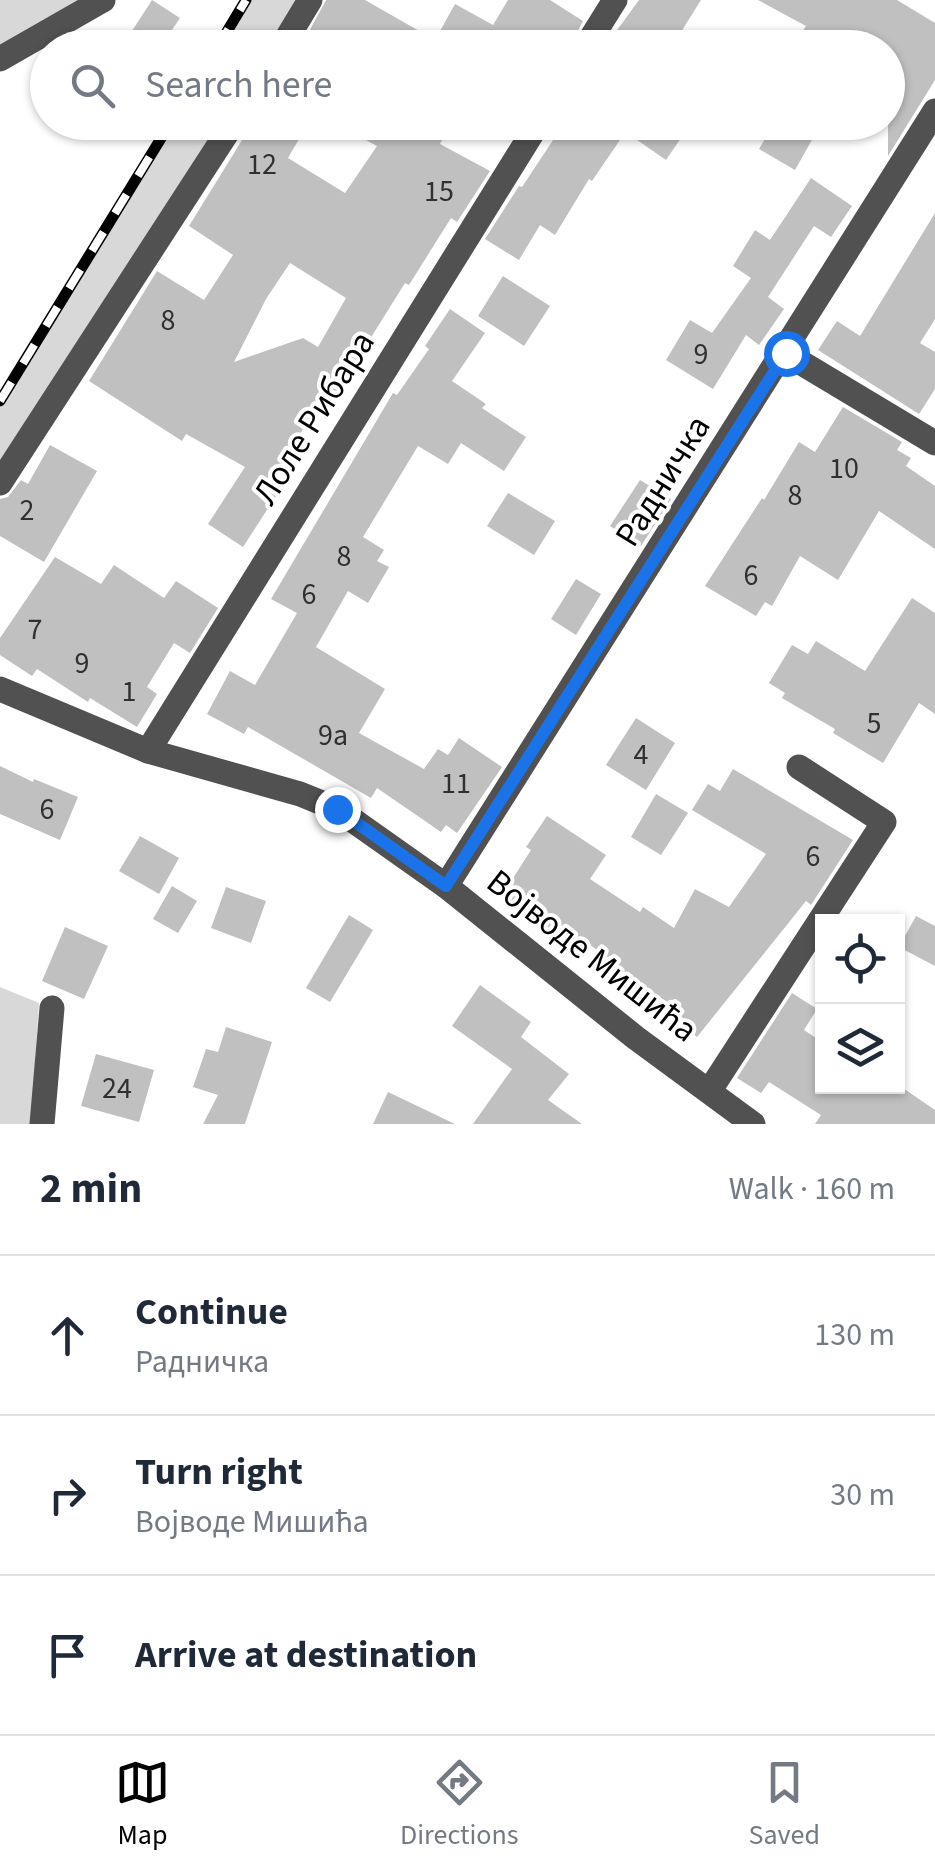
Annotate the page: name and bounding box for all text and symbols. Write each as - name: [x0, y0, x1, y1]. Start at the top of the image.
- search box: [30, 30, 905, 140]
- icon: search: [65, 58, 120, 113]
- text: Search here: [145, 58, 332, 112]
- house number: 12: [247, 143, 277, 186]
- house number: 15: [424, 170, 454, 213]
- house number: 8: [161, 299, 175, 342]
- street label: Лоле Рибара: [241, 321, 387, 515]
- route start: [764, 331, 810, 377]
- house number: 9: [694, 333, 708, 376]
- street label: Радничка: [603, 406, 723, 556]
- house number: 10: [829, 447, 859, 490]
- house number: 8: [788, 474, 802, 517]
- house number: 2: [20, 489, 34, 532]
- house number: 8: [337, 535, 351, 578]
- house number: 6: [744, 554, 758, 597]
- house number: 6: [302, 573, 316, 616]
- house number: 7: [28, 608, 42, 651]
- house number: 9: [75, 642, 89, 685]
- house number: 1: [122, 670, 136, 713]
- house number: 5: [867, 702, 881, 745]
- house number: 9a: [318, 714, 348, 757]
- house number: 4: [634, 733, 649, 776]
- house number: 11: [441, 762, 471, 805]
- route end: [315, 787, 361, 833]
- house number: 6: [40, 788, 54, 831]
- house number: 6: [806, 835, 820, 878]
- street label: Војводе Мишића: [476, 858, 708, 1054]
- map controls: [815, 914, 905, 1094]
- button: locate: [815, 914, 905, 1004]
- button: layers: [815, 1004, 905, 1094]
- house number: 24: [102, 1067, 132, 1110]
- text: 2 min: [40, 1159, 142, 1219]
- text: Walk · 160 m: [729, 1166, 895, 1212]
- text: Continue: [135, 1285, 288, 1339]
- icon: ahead: [40, 1308, 95, 1363]
- text: 130 m: [814, 1312, 895, 1358]
- text: Радничка: [135, 1339, 269, 1385]
- text: Turn right: [135, 1445, 303, 1499]
- icon: right: [40, 1468, 95, 1523]
- text: 30 m: [830, 1472, 895, 1518]
- text: Војводе Мишића: [135, 1499, 369, 1545]
- icon: arrive: [40, 1628, 95, 1683]
- text: Arrive at destination: [135, 1628, 477, 1682]
- tab: Map: [115, 1755, 170, 1855]
- tab: Directions: [400, 1755, 519, 1855]
- tab: Saved: [749, 1755, 820, 1855]

